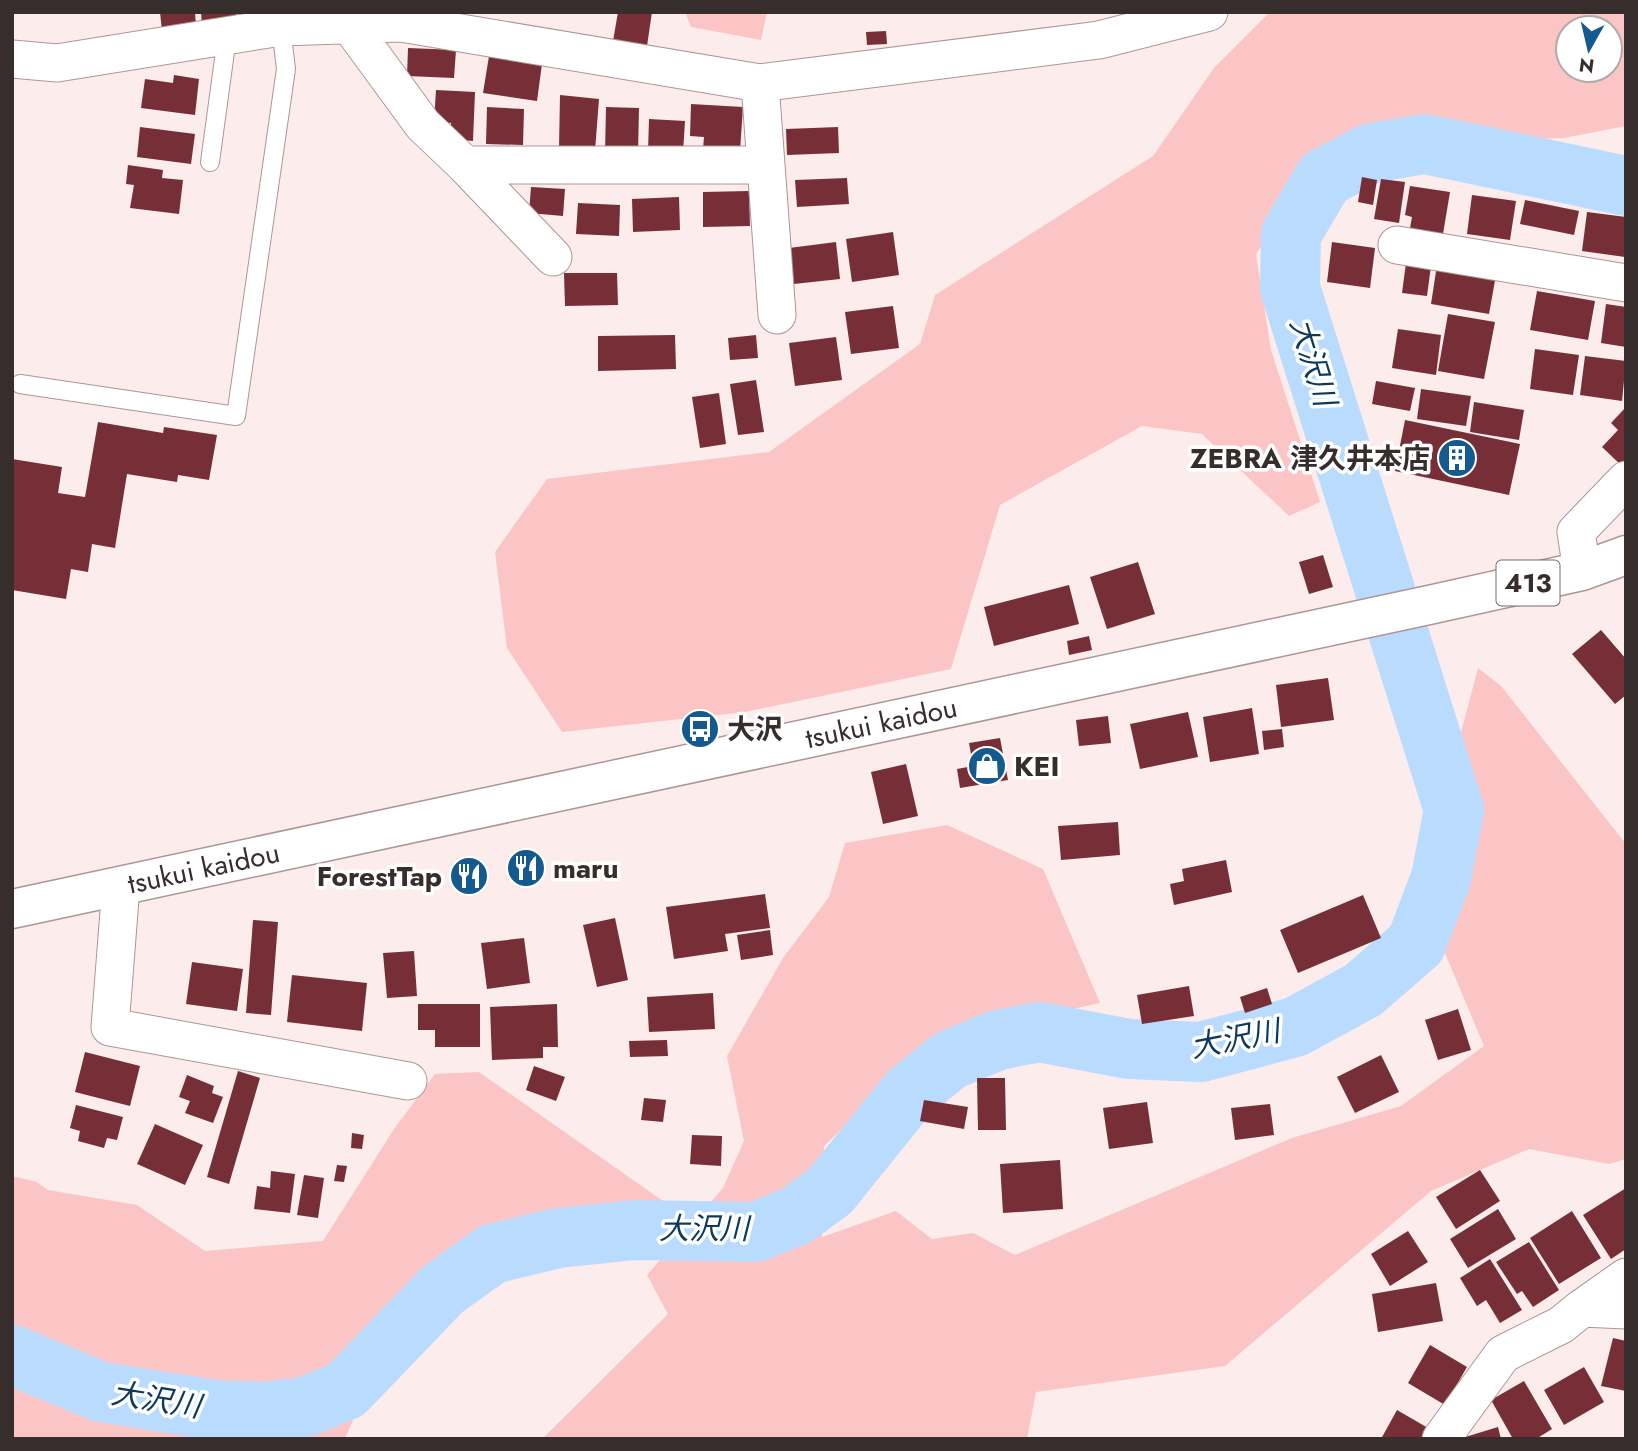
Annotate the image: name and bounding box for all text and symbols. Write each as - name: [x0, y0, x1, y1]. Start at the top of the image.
- north arrow: [1554, 14, 1624, 84]
- text: N: [1577, 51, 1596, 80]
- water label: 大沢川: [1280, 313, 1348, 414]
- building icon: ZEBRA 津久井本店: [1436, 437, 1478, 479]
- place label: ZEBRA 津久井本店: [1190, 438, 1430, 479]
- road number: 413: [1496, 561, 1560, 606]
- street label: tsukui kaidou: [802, 687, 961, 759]
- bus stop icon: 大沢: [679, 708, 721, 750]
- place label: 大沢: [727, 709, 783, 750]
- shop icon: KEI: [966, 745, 1008, 787]
- place label: KEI: [1014, 746, 1059, 787]
- street label: tsukui kaidou: [124, 832, 283, 905]
- restaurant icon: maru: [505, 847, 547, 889]
- place label: maru: [553, 848, 619, 889]
- restaurant icon: ForestTap: [448, 855, 490, 897]
- place label: ForestTap: [317, 856, 442, 897]
- water label: 大沢川: [1187, 1008, 1286, 1068]
- water label: 大沢川: [659, 1207, 752, 1250]
- water label: 大沢川: [108, 1371, 207, 1428]

